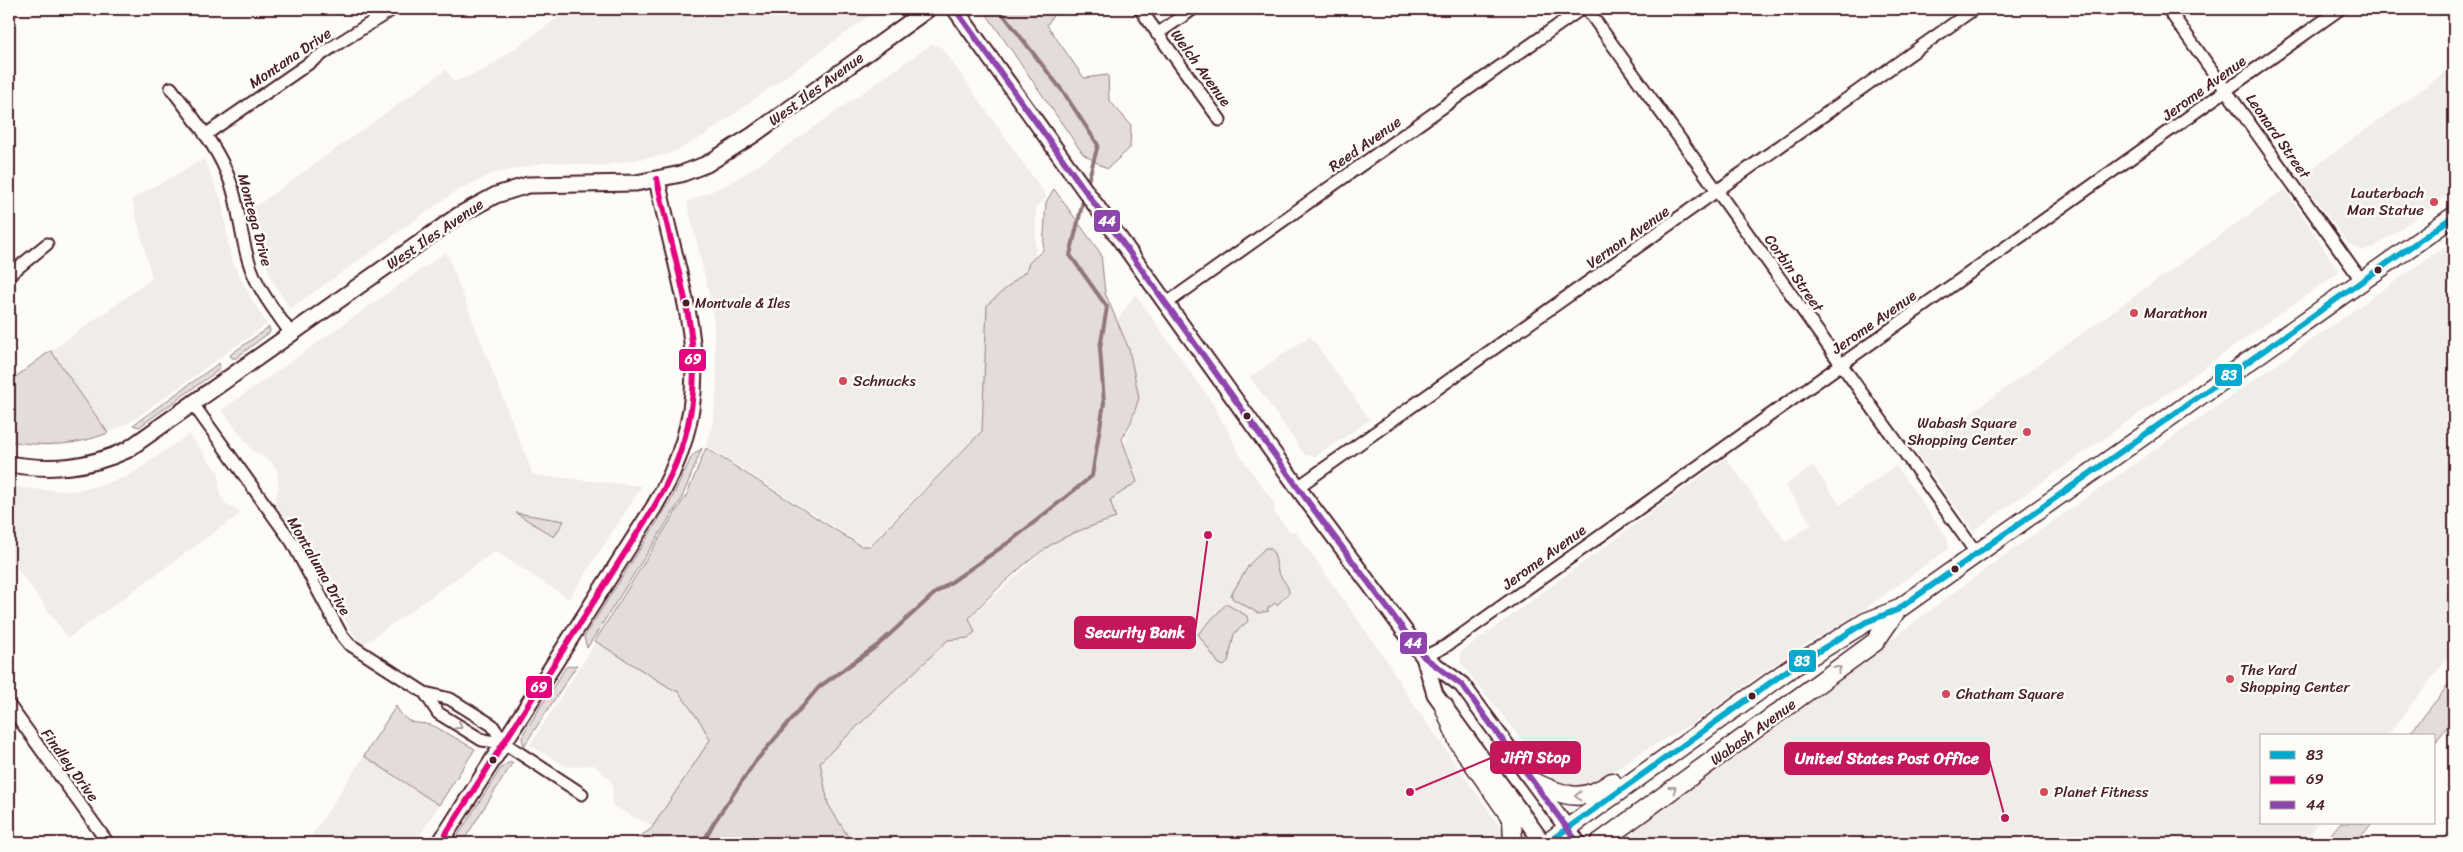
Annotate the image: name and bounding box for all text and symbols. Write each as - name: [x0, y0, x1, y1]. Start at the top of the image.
- street label: Montana Drive: [243, 20, 337, 95]
- street label: Welch Avenue: [1164, 24, 1238, 112]
- street label: West Iles Avenue: [763, 45, 870, 133]
- street label: Jerome Avenue: [2155, 48, 2252, 128]
- street label: Leonard Street: [2239, 88, 2318, 185]
- street label: Reed Avenue: [1323, 109, 1407, 179]
- street label: Montega Drive: [230, 171, 280, 270]
- place label: Lauterbach Man Statue: [2347, 180, 2424, 223]
- street label: West Iles Avenue: [381, 191, 489, 276]
- marker: Lauterbach Man Statue: [2428, 196, 2440, 208]
- street label: Vernon Avenue: [1581, 198, 1676, 276]
- line badge: 44: [1093, 209, 1121, 233]
- text: 44: [1097, 209, 1116, 234]
- street label: Corbin Street: [1757, 229, 1831, 318]
- unlabelled marker: [2373, 265, 2383, 275]
- street label: Jerome Avenue: [1825, 283, 1922, 362]
- place label: Montvale & Iles: [695, 291, 790, 316]
- marker: Montvale & Iles: [681, 298, 691, 308]
- place label: Marathon: [2144, 300, 2207, 326]
- marker: Marathon: [2128, 307, 2140, 319]
- text: 69: [684, 347, 702, 372]
- line badge: 69: [678, 348, 707, 372]
- line badge: 83: [2214, 363, 2243, 387]
- text: 83: [2220, 363, 2237, 388]
- place label: Schnucks: [853, 368, 916, 394]
- marker: Schnucks: [837, 375, 849, 387]
- place label: Wabash Square Shopping Center: [1907, 410, 2018, 453]
- unlabelled marker: [1242, 411, 1252, 421]
- marker: Wabash Square Shopping Center: [2021, 426, 2033, 438]
- street label: Montaluma Drive: [280, 512, 358, 620]
- street label: Jerome Avenue: [1495, 517, 1592, 597]
- unlabelled marker: [1950, 564, 1960, 574]
- callout: Security Bank: [1075, 617, 1195, 648]
- text: Security Bank: [1084, 618, 1185, 647]
- line badge: 44: [1399, 631, 1428, 655]
- text: 44: [1403, 631, 1422, 656]
- line badge: 83: [1788, 649, 1817, 673]
- text: 83: [1793, 649, 1810, 674]
- place label: The Yard Shopping Center: [2240, 657, 2350, 700]
- one-way arrow: [1832, 667, 1841, 675]
- marker: The Yard Shopping Center: [2224, 673, 2236, 685]
- line badge: 69: [525, 675, 553, 699]
- text: 69: [530, 675, 548, 700]
- place label: Chatham Square: [1956, 681, 2065, 707]
- marker: Chatham Square: [1940, 688, 1952, 700]
- unlabelled marker: [1747, 691, 1757, 701]
- street label: Wabash Avenue: [1704, 692, 1802, 772]
- one-way arrow: [454, 720, 463, 730]
- street label: Findley Drive: [34, 723, 106, 808]
- legend: [2260, 734, 2436, 824]
- callout: Jiffi Stop: [1491, 742, 1580, 773]
- text: 83: [2306, 742, 2323, 768]
- text: Jiffi Stop: [1501, 743, 1571, 772]
- callout: United States Post Office: [1785, 743, 1989, 774]
- text: United States Post Office: [1795, 744, 1980, 773]
- unlabelled marker: [488, 755, 498, 765]
- text: 69: [2306, 766, 2324, 792]
- place label: Planet Fitness: [2054, 779, 2148, 805]
- one-way arrow: [1667, 786, 1677, 795]
- marker: Planet Fitness: [2038, 786, 2050, 798]
- one-way arrow: [1573, 791, 1581, 801]
- text: 44: [2306, 792, 2325, 818]

